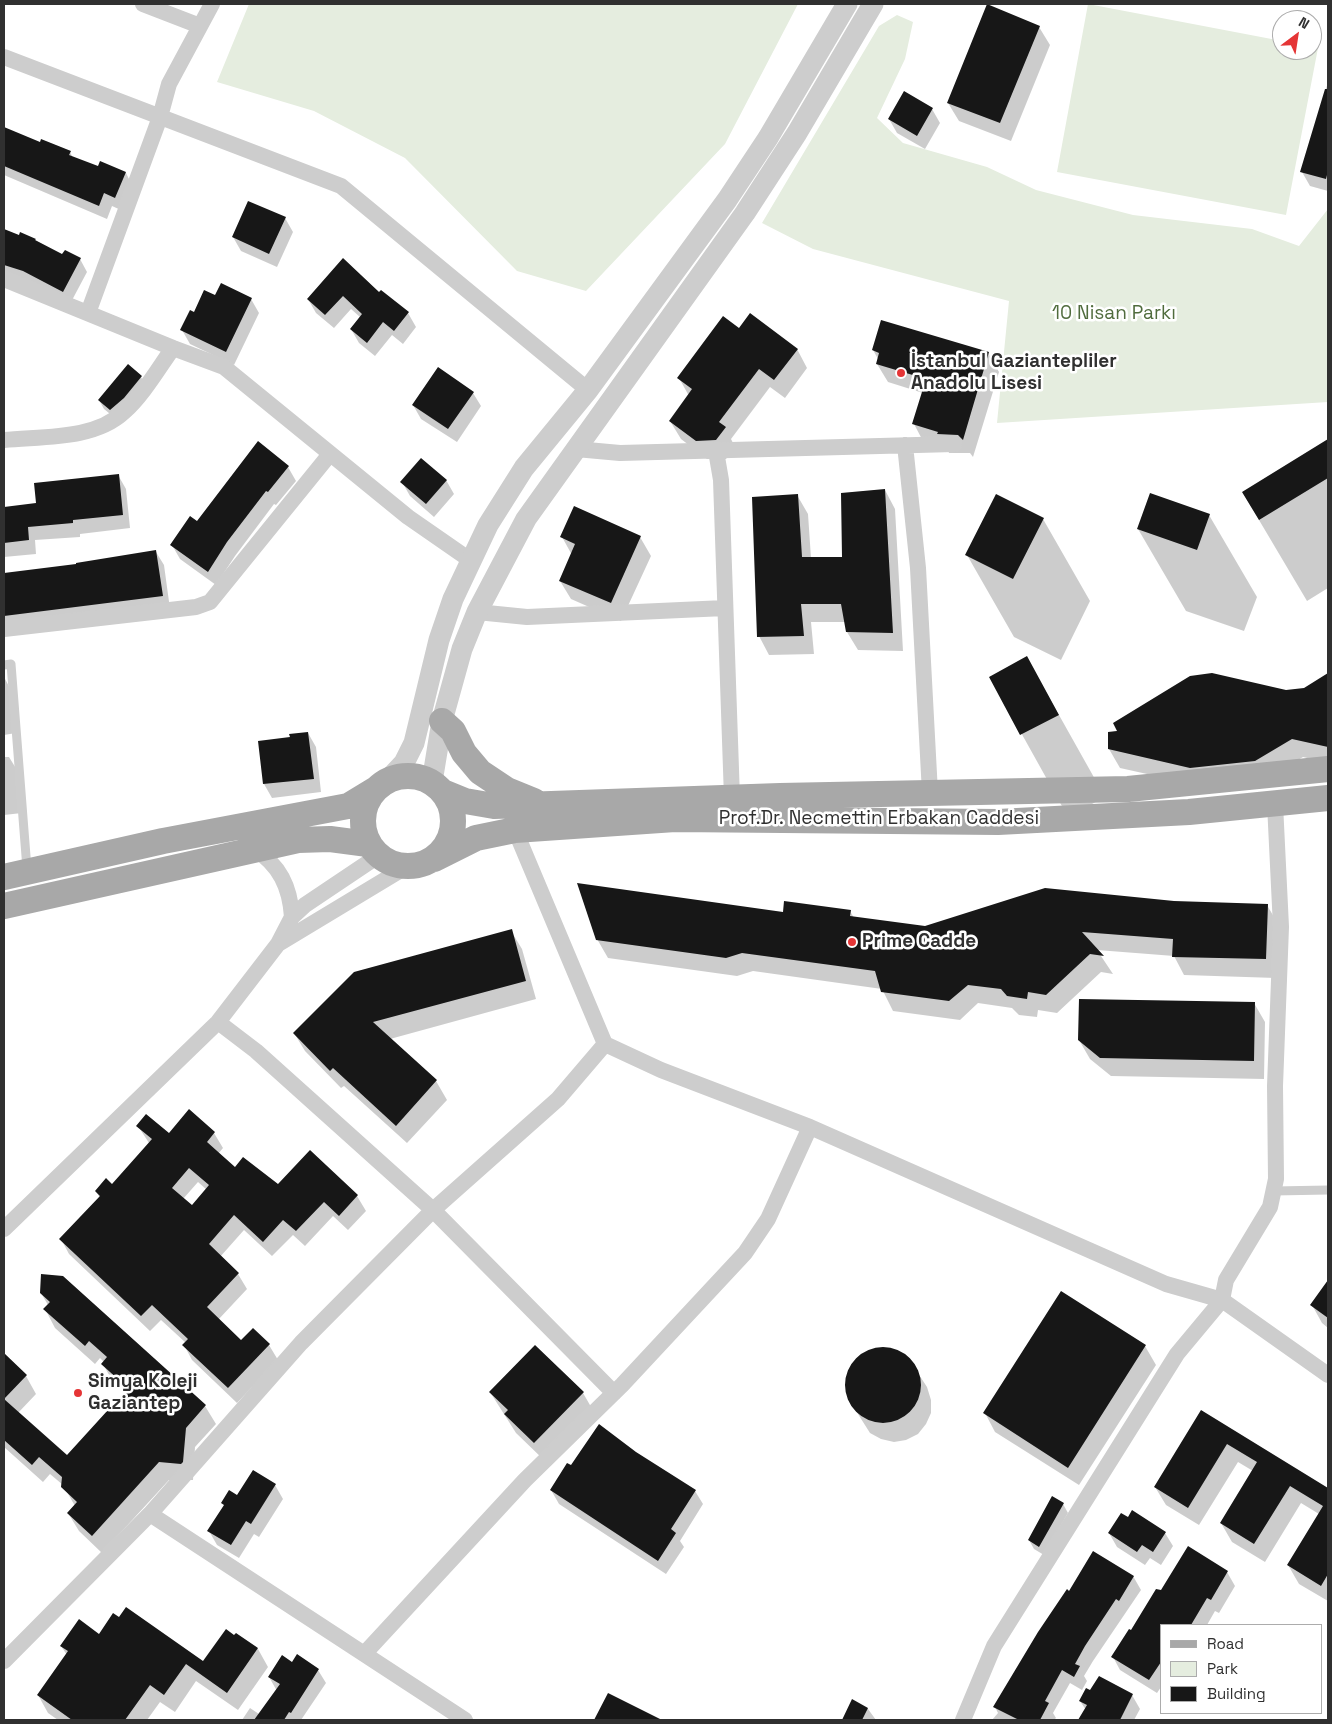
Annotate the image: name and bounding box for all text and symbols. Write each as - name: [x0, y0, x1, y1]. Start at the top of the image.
- north arrow: [1272, 10, 1322, 60]
- text: N: [1296, 13, 1313, 33]
- park label: 10 Nisan Parkı: [1052, 303, 1176, 325]
- place label: İstanbul Gaziantepliler Anadolu Lisesi: [911, 351, 1117, 395]
- marker: İstanbul Gaziantepliler Anadolu Lisesi: [895, 367, 907, 379]
- street label: Prof.Dr. Necmettin Erbakan Caddesi: [719, 808, 1039, 830]
- place label: Prime Cadde: [862, 931, 976, 953]
- marker: Prime Cadde: [846, 936, 858, 948]
- place label: Simya Koleji Gaziantep: [88, 1371, 198, 1415]
- marker: Simya Koleji Gaziantep: [72, 1387, 84, 1399]
- legend: [1160, 1624, 1322, 1714]
- text: Road: [1207, 1634, 1244, 1653]
- text: Park: [1207, 1659, 1238, 1678]
- text: Building: [1207, 1684, 1266, 1703]

